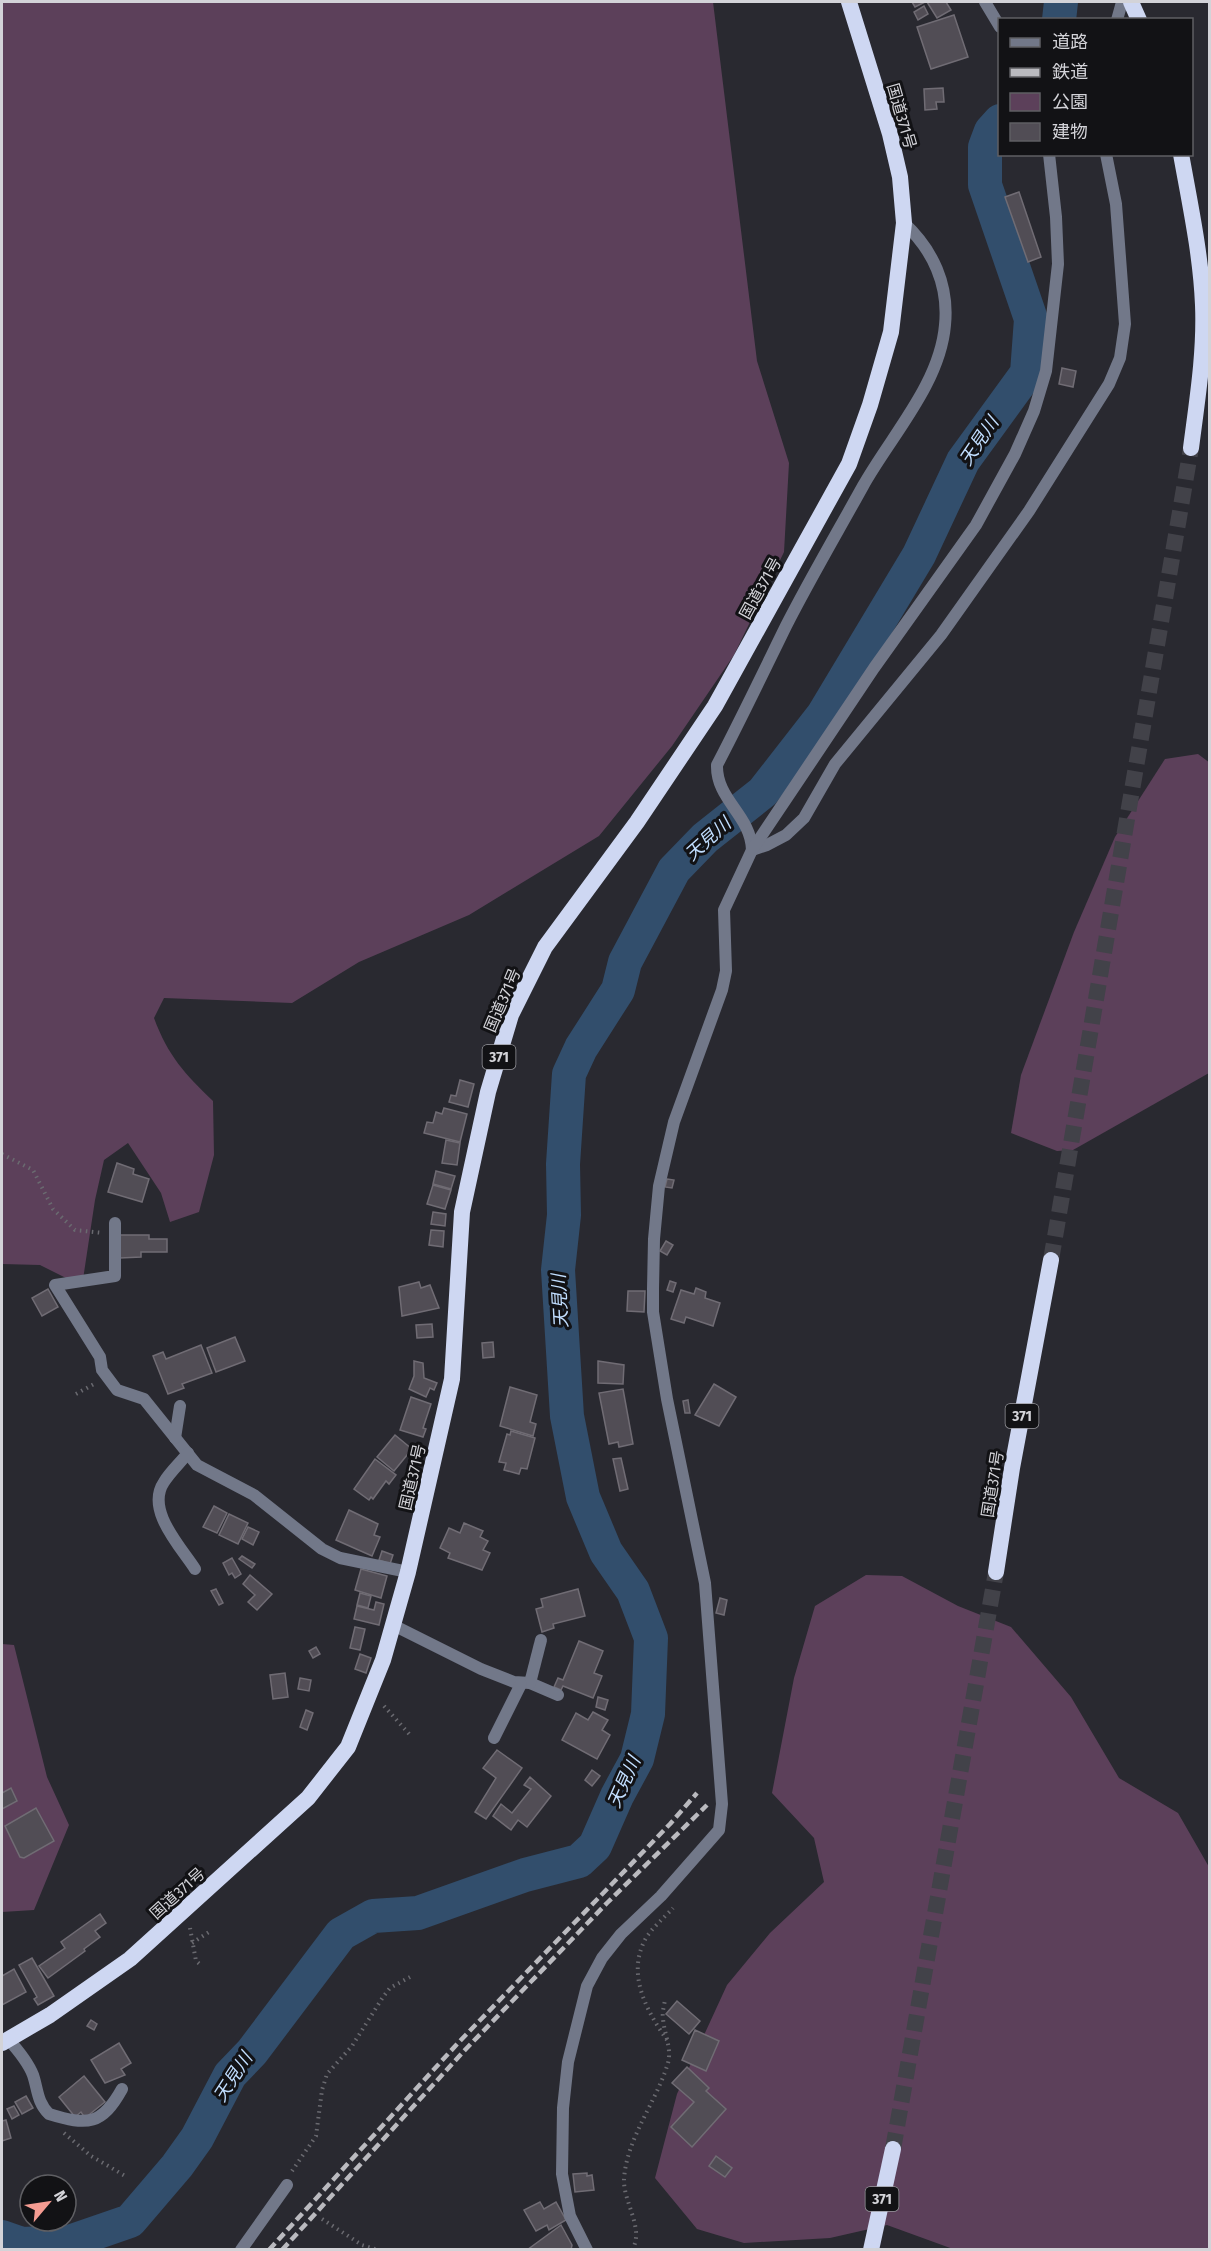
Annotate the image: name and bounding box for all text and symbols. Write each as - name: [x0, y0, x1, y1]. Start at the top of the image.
- legend: [998, 18, 1193, 156]
- text: 道路: [1052, 31, 1088, 53]
- text: 鉄道: [1052, 61, 1088, 83]
- street label: 国道371号: [883, 81, 920, 151]
- text: 公園: [1052, 91, 1088, 113]
- text: 建物: [1052, 121, 1088, 143]
- water label: 天見川: [955, 411, 1004, 470]
- street label: 国道371号: [736, 554, 785, 622]
- water label: 天見川: [681, 811, 737, 865]
- street label: 国道371号: [480, 965, 524, 1035]
- road number: 371: [482, 1045, 516, 1069]
- water label: 天見川: [547, 1271, 572, 1329]
- road number: 371: [1006, 1404, 1038, 1428]
- street label: 国道371号: [396, 1442, 429, 1512]
- street label: 国道371号: [978, 1449, 1007, 1519]
- water label: 天見川: [603, 1751, 646, 1811]
- street label: 国道371号: [146, 1864, 209, 1923]
- water label: 天見川: [209, 2047, 258, 2106]
- north arrow: [18, 2173, 78, 2233]
- text: N: [50, 2187, 71, 2205]
- road number: 371: [866, 2187, 898, 2211]

